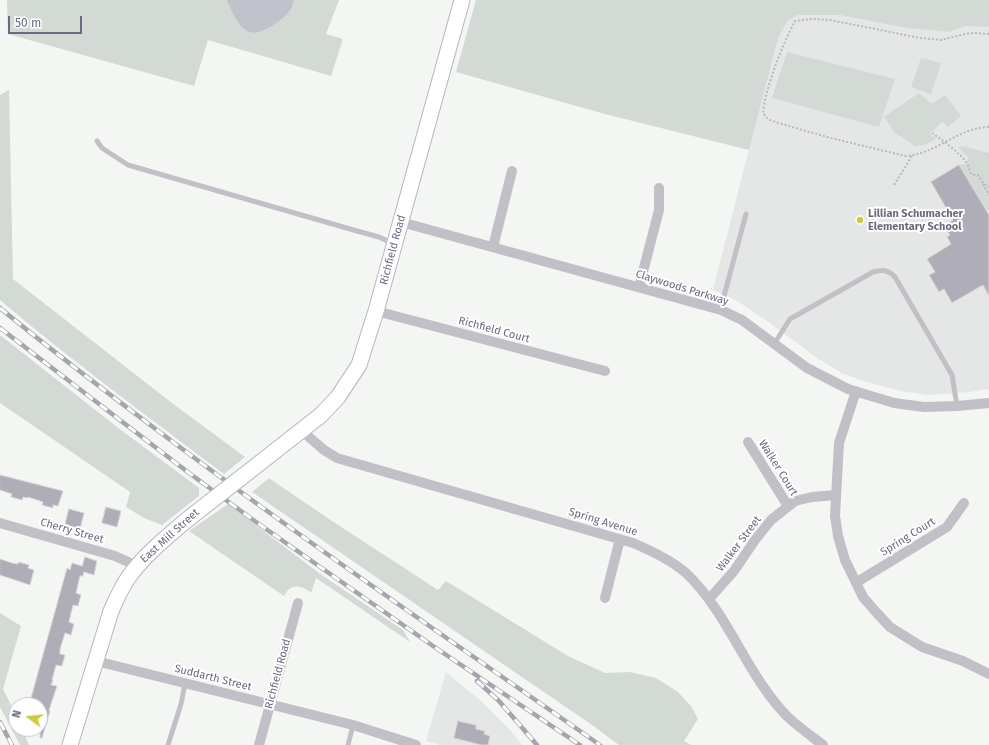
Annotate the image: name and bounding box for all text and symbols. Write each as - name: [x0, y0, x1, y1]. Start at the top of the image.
- scale bar: [10, 8, 84, 34]
- text: 50 m: [15, 16, 41, 30]
- place label: Lillian Schumacher Elementary School: [868, 207, 963, 233]
- street label: Richfield Road: [377, 214, 409, 286]
- marker: Lillian Schumacher Elementary School: [855, 215, 865, 225]
- street label: Claywoods Parkway: [634, 268, 730, 308]
- street label: Richfield Court: [457, 314, 531, 346]
- street label: Walker Court: [756, 438, 800, 498]
- street label: Spring Avenue: [567, 505, 639, 539]
- street label: East Mill Street: [138, 506, 202, 566]
- street label: Walker Street: [714, 514, 764, 574]
- street label: Spring Court: [878, 515, 938, 559]
- street label: Cherry Street: [39, 516, 105, 546]
- street label: Richfield Road: [262, 638, 294, 710]
- street label: Suddarth Street: [173, 662, 253, 694]
- north arrow: [8, 697, 48, 737]
- text: N: [10, 709, 24, 719]

